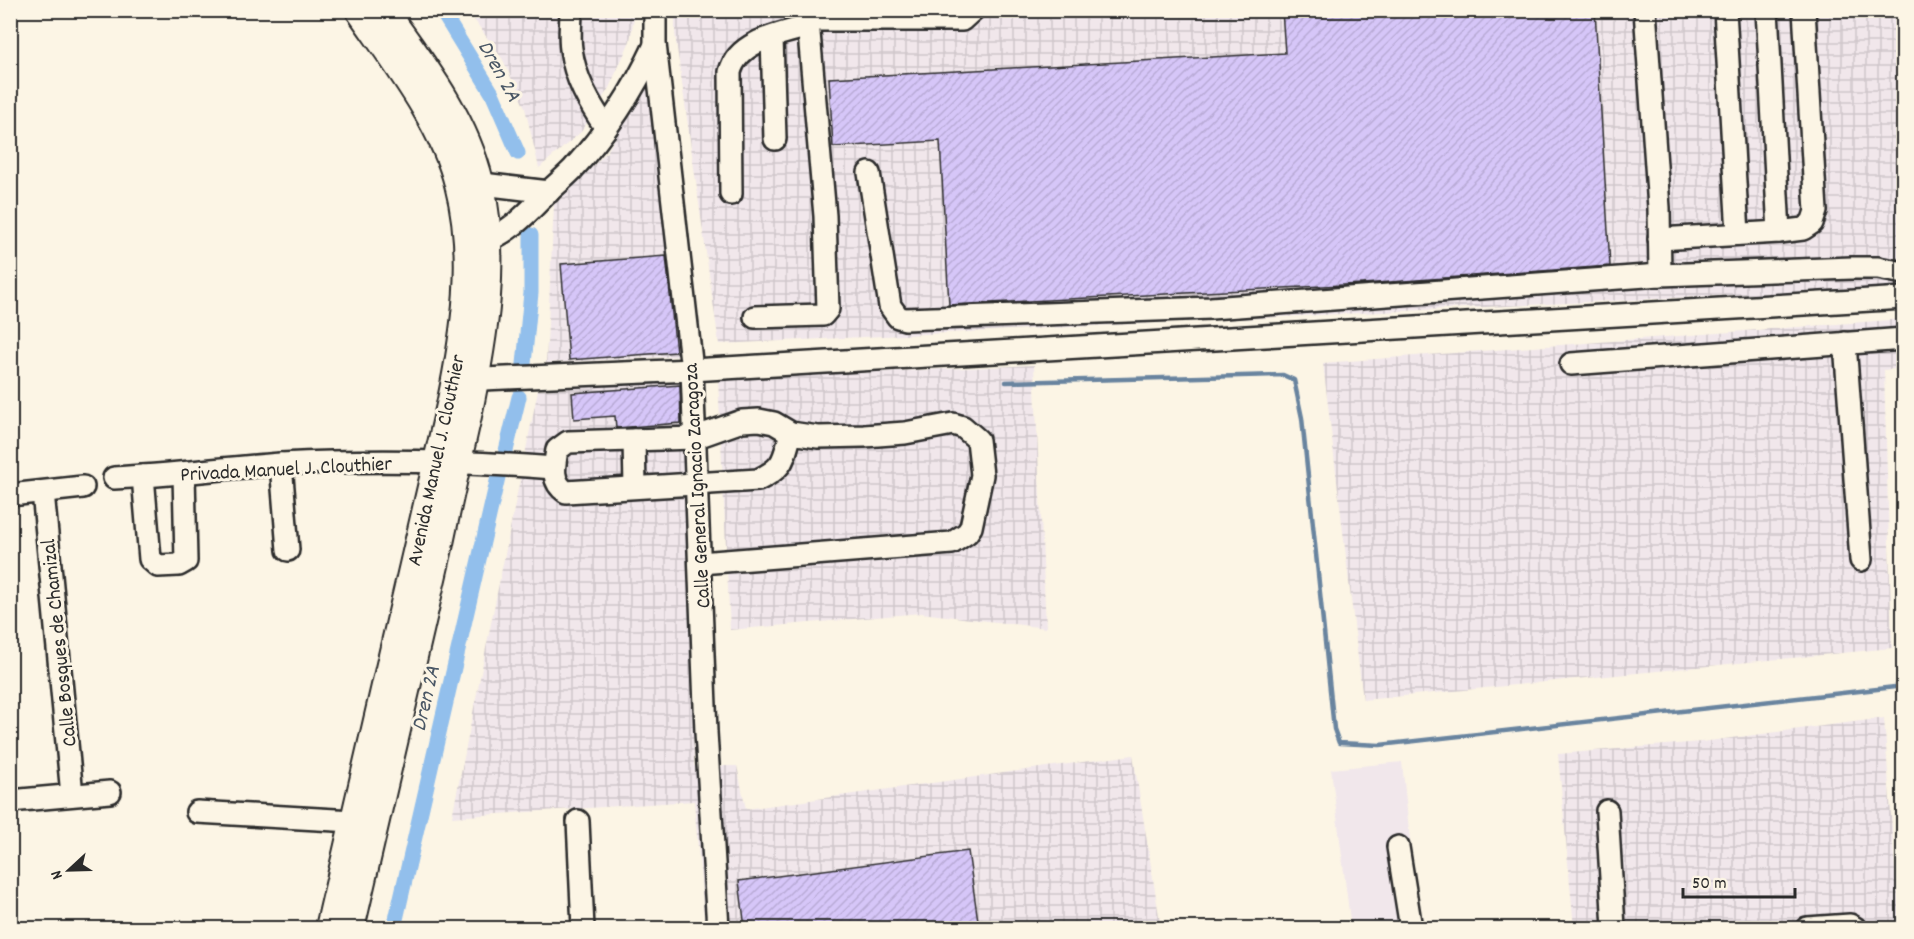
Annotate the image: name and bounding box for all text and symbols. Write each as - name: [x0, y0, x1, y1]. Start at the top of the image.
- water label: Dren 2A: [468, 35, 528, 108]
- street label: Avenida Manuel J. Clouthier: [401, 352, 475, 569]
- street label: Calle General Ignacio Zaragoza: [678, 361, 720, 609]
- street label: Privada Manuel J. Clouthier: [179, 450, 393, 492]
- street label: Calle Bosques de Chamizal: [35, 537, 87, 748]
- water label: Dren 2A: [405, 663, 450, 734]
- north arrow: [39, 840, 99, 900]
- scale bar: [1683, 861, 1796, 899]
- text: N: [45, 867, 70, 883]
- text: 50 m: [1692, 872, 1727, 897]

